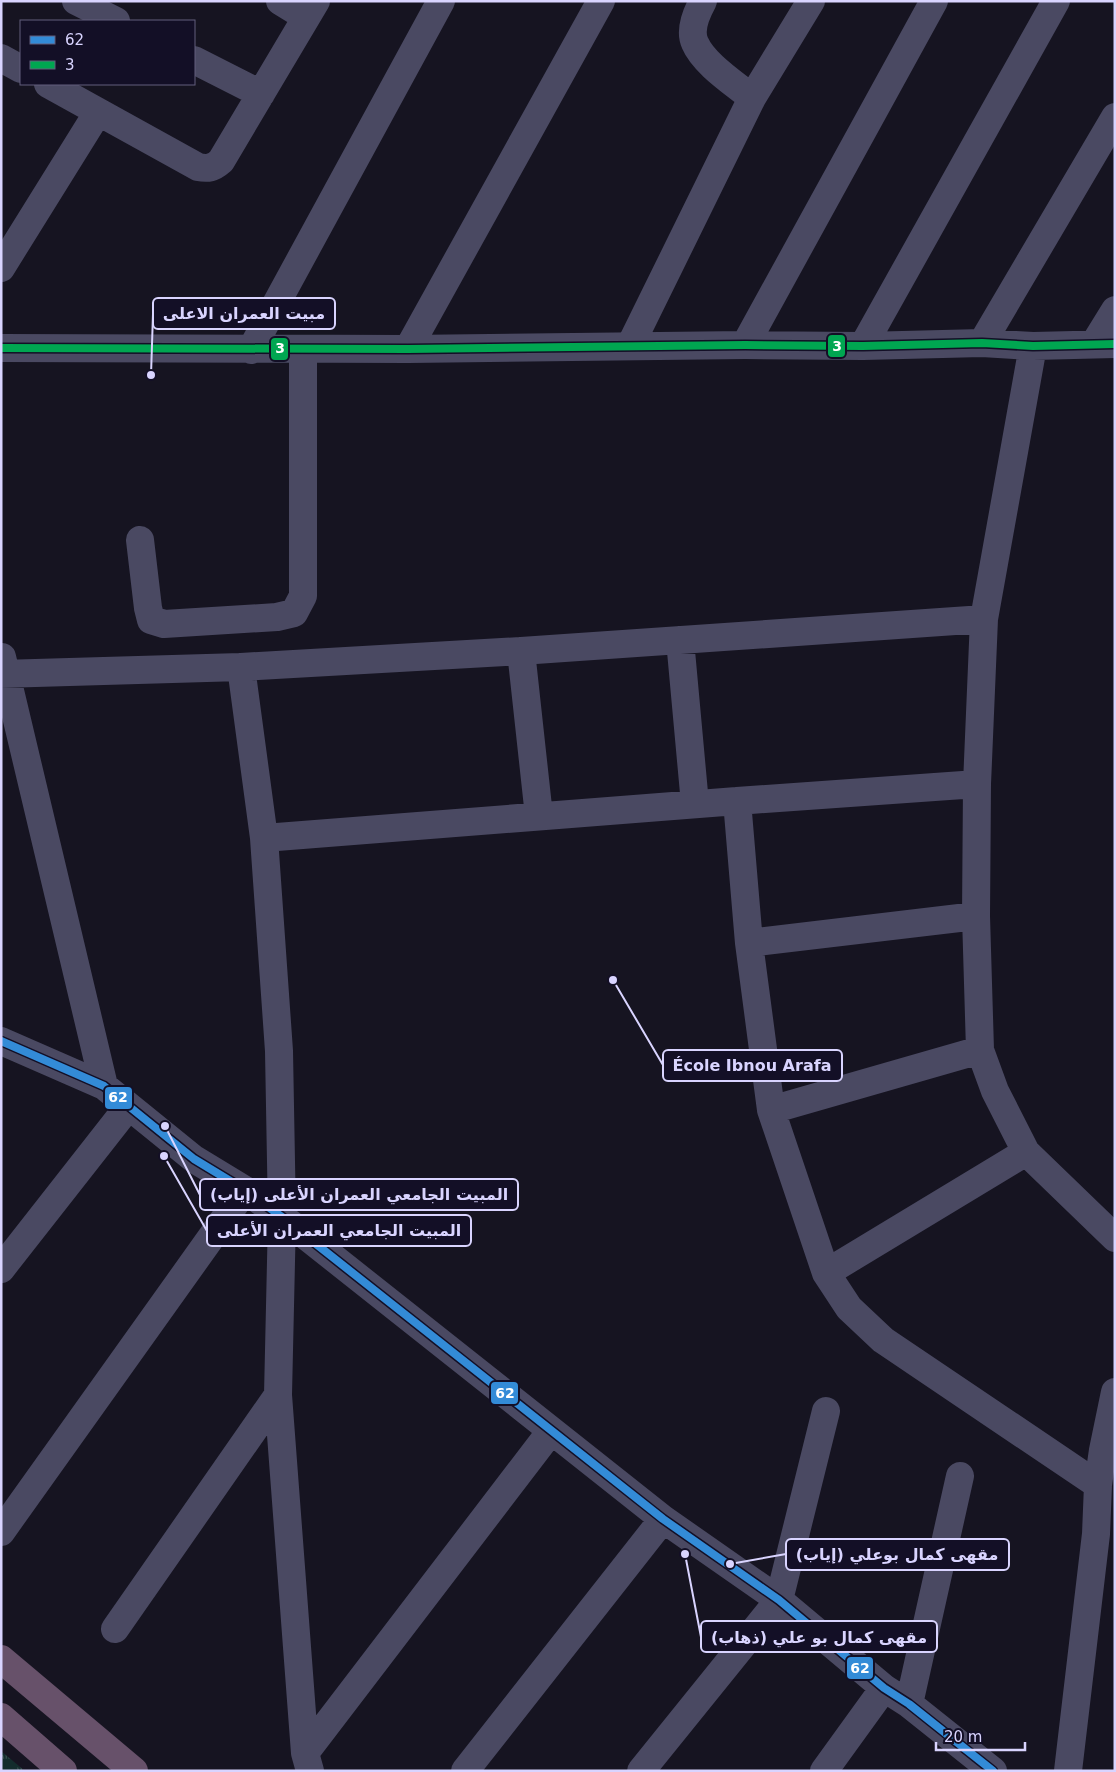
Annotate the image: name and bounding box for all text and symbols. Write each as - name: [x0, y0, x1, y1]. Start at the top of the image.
- legend: [20, 20, 195, 85]
- text: 62: [65, 31, 84, 49]
- text: 3: [65, 56, 75, 74]
- callout: مبيت العمران الاعلى: [153, 298, 335, 329]
- text: مبيت العمران الاعلى: [163, 304, 325, 323]
- line badge: 3: [827, 334, 846, 358]
- line badge: 3: [270, 337, 289, 361]
- text: 3: [832, 338, 842, 354]
- text: 3: [275, 340, 285, 356]
- callout: École Ibnou Arafa: [663, 1050, 842, 1081]
- text: École Ibnou Arafa: [673, 1056, 831, 1075]
- line badge: 62: [104, 1086, 133, 1110]
- text: 62: [108, 1089, 128, 1105]
- callout: المبيت الجامعي العمران الأعلى (إياب): [200, 1179, 518, 1210]
- text: المبيت الجامعي العمران الأعلى (إياب): [210, 1185, 508, 1205]
- callout: المبيت الجامعي العمران الأعلى: [207, 1215, 471, 1246]
- text: المبيت الجامعي العمران الأعلى: [217, 1221, 461, 1241]
- line badge: 62: [490, 1381, 519, 1405]
- text: 62: [495, 1385, 515, 1401]
- callout: مقهى كمال بوعلي (إياب): [786, 1539, 1009, 1570]
- text: مقهى كمال بوعلي (إياب): [796, 1545, 998, 1565]
- callout: مقهى كمال بو علي (ذهاب): [701, 1621, 937, 1652]
- text: مقهى كمال بو علي (ذهاب): [711, 1628, 927, 1648]
- line badge: 62: [846, 1656, 874, 1680]
- text: 62: [850, 1660, 870, 1676]
- scale bar: [936, 1720, 1025, 1752]
- text: 20 m: [944, 1728, 982, 1746]

